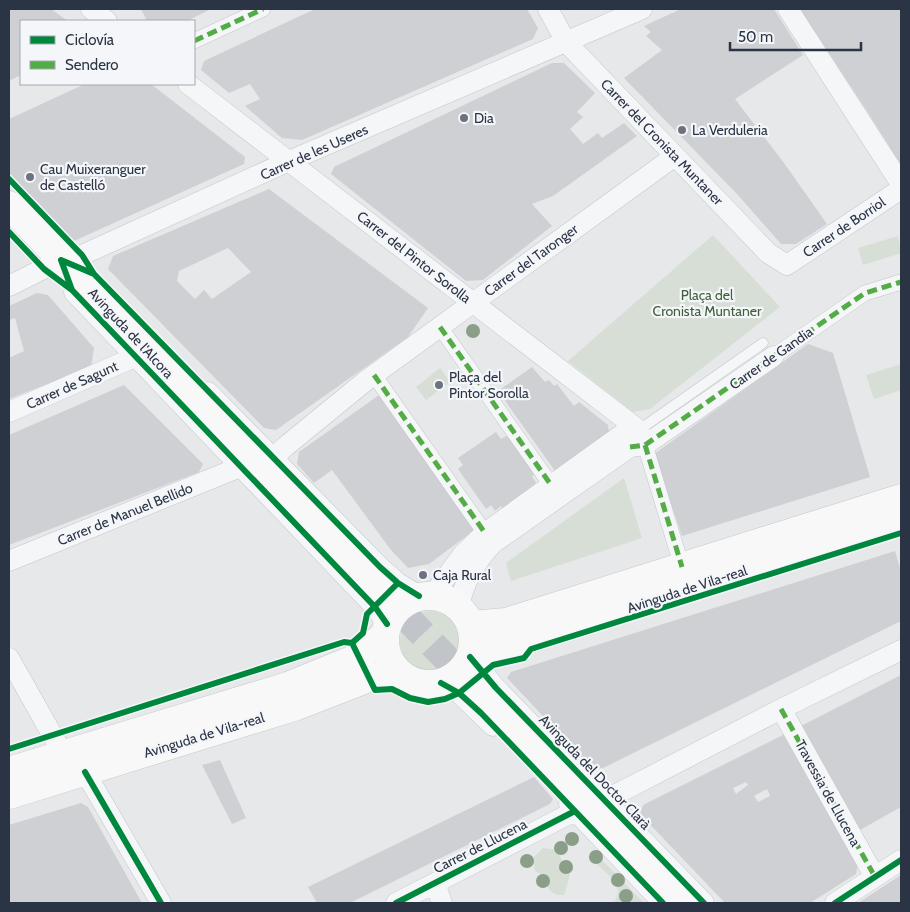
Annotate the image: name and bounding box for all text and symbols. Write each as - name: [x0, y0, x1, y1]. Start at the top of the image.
- legend: [20, 20, 195, 85]
- scale bar: [730, 20, 861, 52]
- text: 50 m: [738, 28, 773, 46]
- text: Ciclovía: [65, 31, 115, 49]
- text: Sendero: [65, 56, 119, 74]
- street label: Carrer del Cronista Muntaner: [597, 75, 728, 209]
- place label: Dia: [474, 109, 494, 127]
- marker: Dia: [458, 112, 470, 124]
- street label: Carrer de les Useres: [257, 120, 371, 184]
- place label: La Verduleria: [692, 121, 768, 139]
- marker: La Verduleria: [676, 124, 688, 136]
- place label: Cau Muixeranguer de Castelló: [40, 160, 146, 194]
- marker: Cau Muixeranguer de Castelló: [24, 171, 36, 183]
- street label: Carrer de Borriol: [799, 192, 889, 261]
- street label: Carrer del Pintor Sorolla: [353, 207, 475, 307]
- street label: Carrer del Taronger: [480, 220, 582, 300]
- street label: Avinguda de l'Alcora: [84, 284, 178, 382]
- park label: Plaça del Cronista Muntaner: [653, 286, 762, 320]
- street label: Carrer de Gandia: [726, 322, 817, 394]
- street label: Carrer de Sagunt: [23, 357, 121, 413]
- place label: Plaça del Pintor Sorolla: [449, 368, 529, 402]
- marker: Plaça del Pintor Sorolla: [433, 379, 445, 391]
- street label: Carrer de Manuel Bellido: [55, 479, 195, 549]
- street label: Avinguda de Vila-real: [625, 561, 750, 617]
- place label: Caja Rural: [433, 566, 492, 584]
- marker: Caja Rural: [417, 569, 429, 581]
- street label: Avinguda de Vila-real: [141, 708, 267, 762]
- street label: Avinguda del Doctor Clarà: [535, 711, 655, 833]
- street label: Travessia de Llucena: [791, 737, 865, 850]
- street label: Carrer de Llucena: [430, 815, 530, 877]

